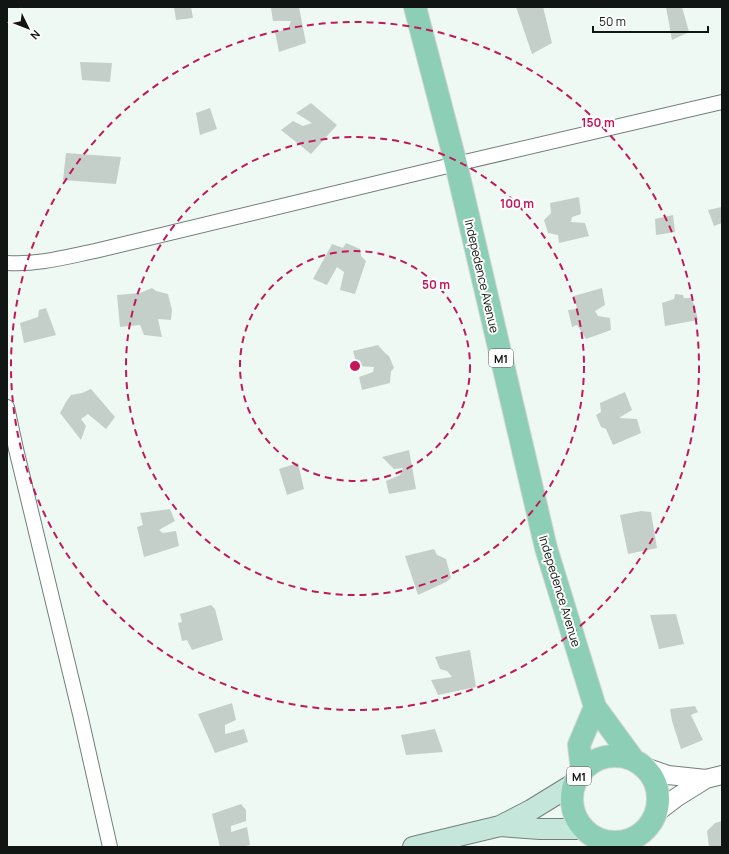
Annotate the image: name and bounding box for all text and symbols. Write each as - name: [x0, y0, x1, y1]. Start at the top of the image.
- north arrow: [8, 8, 48, 48]
- scale bar: [593, 8, 708, 34]
- text: 50 m: [599, 13, 626, 30]
- text: N: [27, 27, 44, 43]
- text: 150 m: [581, 114, 615, 131]
- text: 100 m: [500, 195, 534, 212]
- street label: Indepedence Avenue: [461, 218, 503, 334]
- text: 50 m: [422, 276, 450, 293]
- road number: M1: [489, 349, 513, 367]
- centre of rings: [348, 359, 362, 373]
- street label: Indepedence Avenue: [535, 533, 585, 649]
- road number: M1: [567, 767, 591, 785]

